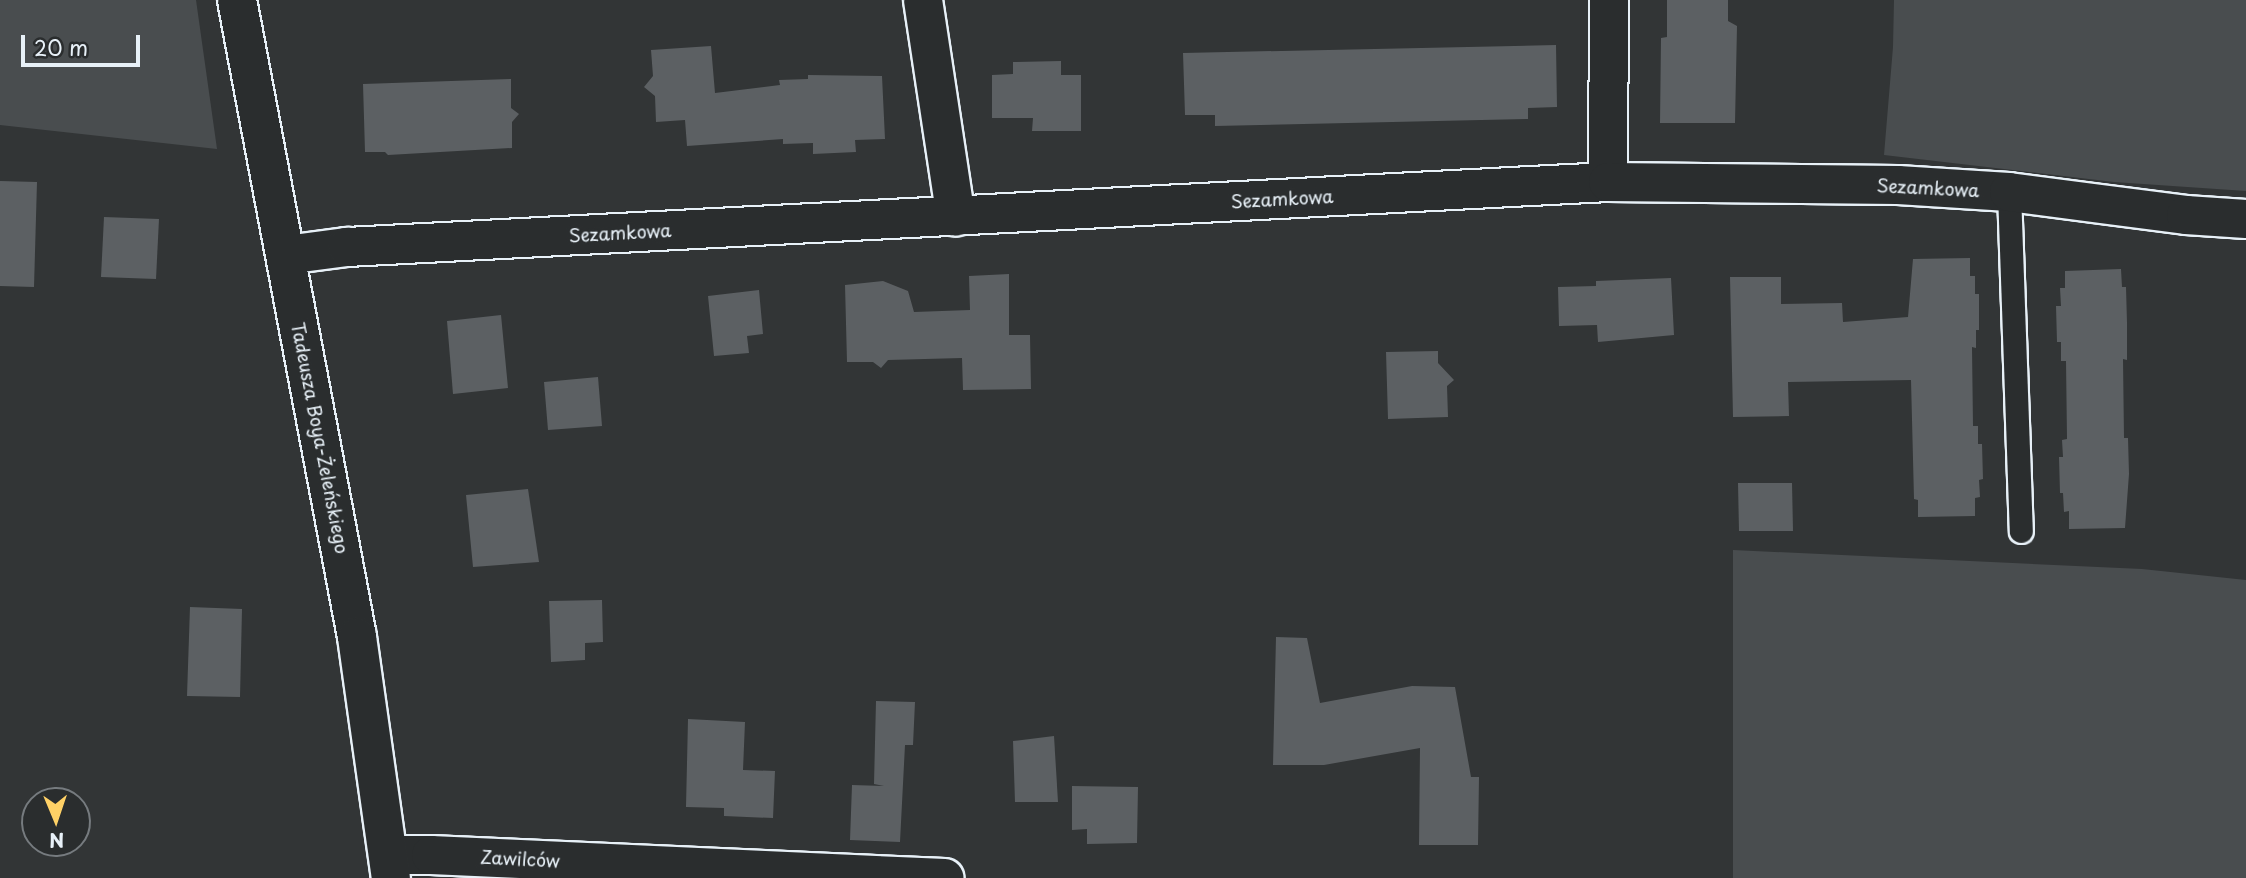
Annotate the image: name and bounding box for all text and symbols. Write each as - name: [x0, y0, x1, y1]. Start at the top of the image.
- scale bar: [24, 21, 144, 65]
- text: 20 m: [34, 31, 88, 63]
- street label: Sezamkowa: [1876, 175, 1980, 201]
- street label: Sezamkowa: [1230, 186, 1334, 212]
- street label: Sezamkowa: [568, 220, 672, 246]
- street label: Tadeusza Boya-Żeleńskiego: [287, 320, 353, 556]
- north arrow: [21, 787, 91, 857]
- text: N: [49, 827, 65, 855]
- street label: Zawilców: [480, 846, 560, 872]

